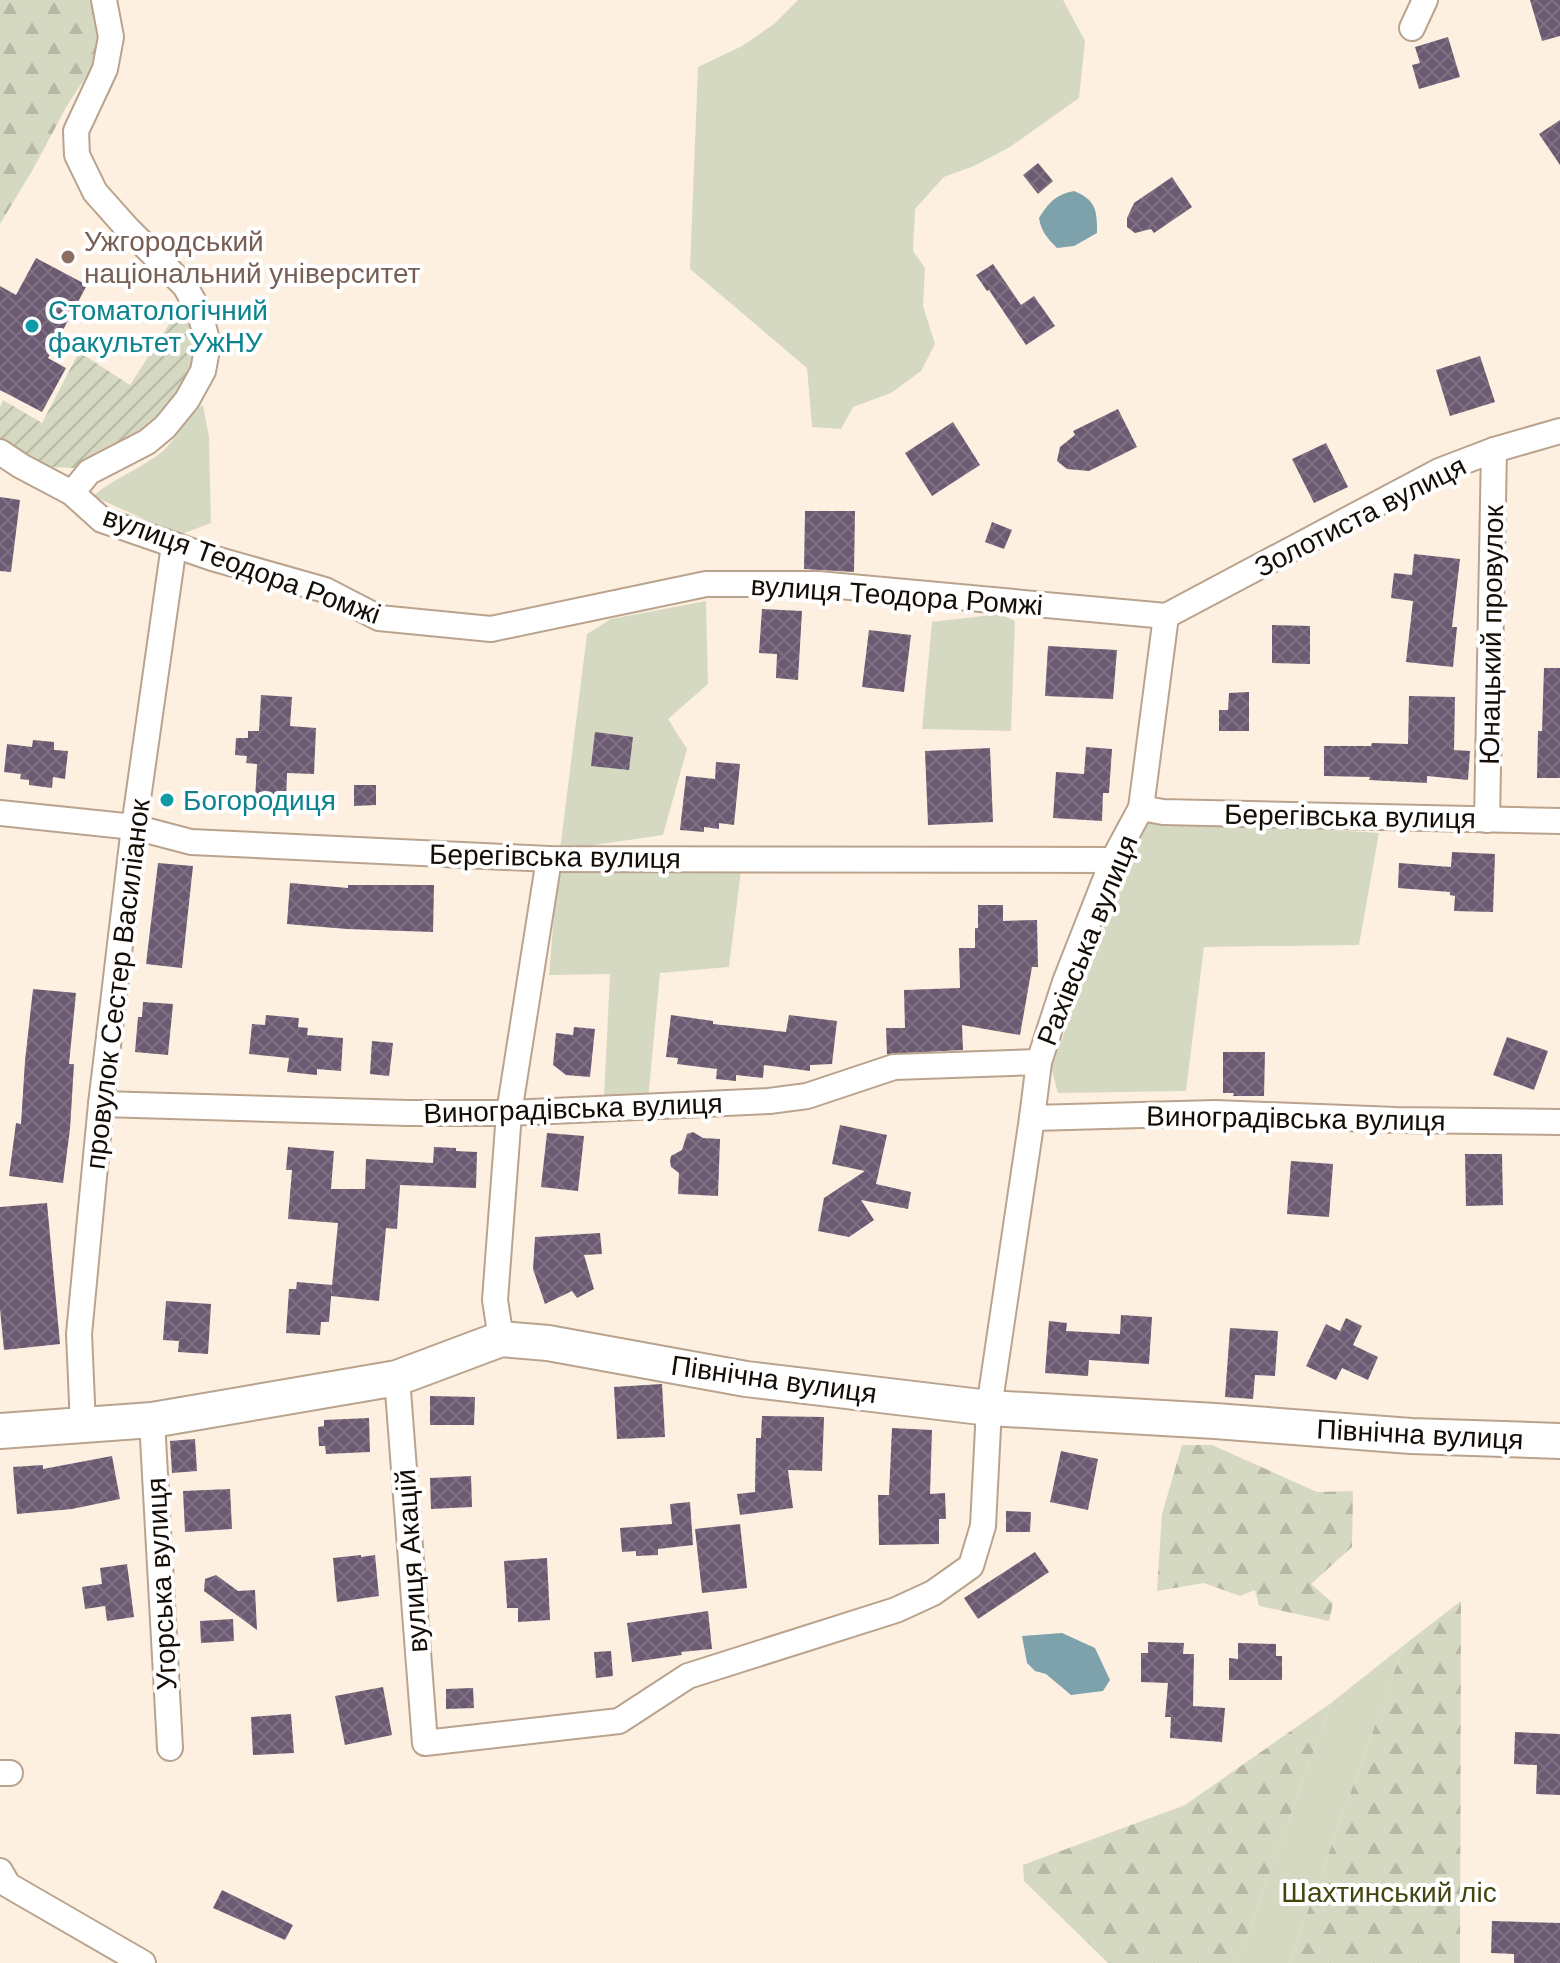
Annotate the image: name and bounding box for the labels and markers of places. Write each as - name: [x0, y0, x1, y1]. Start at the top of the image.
- place label: Ужгородський національний університет: [84, 226, 421, 289]
- marker: Ужгородський національний університет: [59, 248, 77, 266]
- place label: Стоматологічний факультет УжНУ: [48, 295, 268, 358]
- marker: Стоматологічний факультет УжНУ: [23, 317, 41, 335]
- place label: Богородиця: [183, 785, 336, 816]
- marker: Богородиця: [158, 791, 176, 809]

